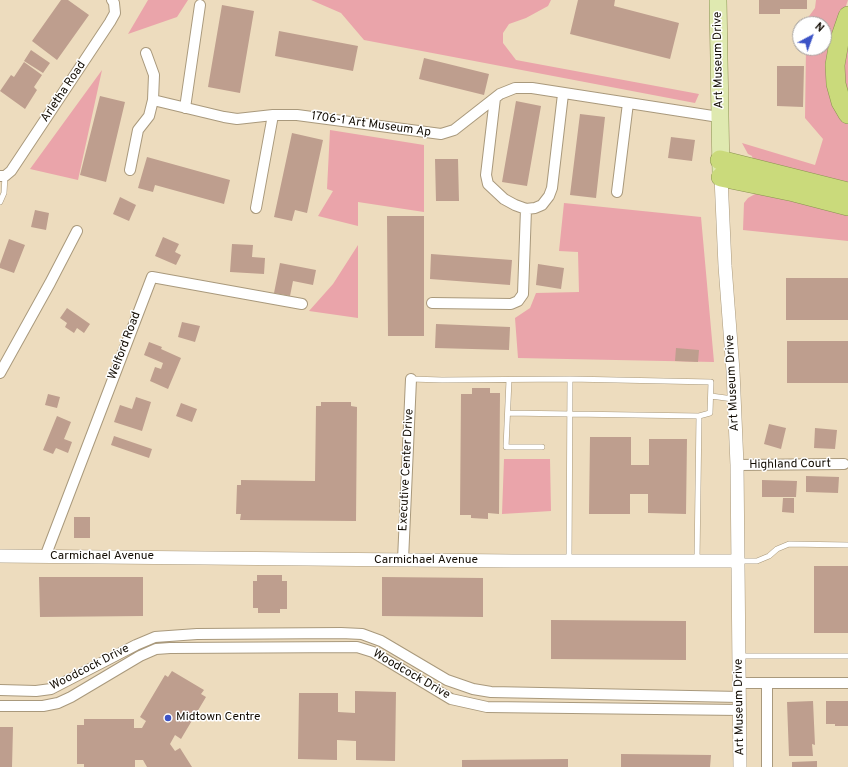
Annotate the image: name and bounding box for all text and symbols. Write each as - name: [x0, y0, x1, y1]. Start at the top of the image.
- street label: Art Museum Drive: [711, 11, 727, 109]
- north arrow: [792, 16, 832, 56]
- text: N: [812, 20, 827, 36]
- street label: Arletha Road: [38, 59, 90, 125]
- street label: 1706-1 Art Museum Ap: [310, 109, 432, 141]
- street label: Welford Road: [105, 310, 145, 382]
- street label: Art Museum Drive: [723, 334, 743, 432]
- street label: Executive Center Drive: [397, 408, 417, 532]
- street label: Highland Court: [749, 457, 831, 473]
- street label: Carmichael Avenue: [50, 550, 154, 564]
- street label: Carmichael Avenue: [374, 554, 478, 568]
- street label: Woodcock Drive: [48, 642, 132, 694]
- street label: Woodcock Drive: [370, 647, 452, 703]
- street label: Art Museum Drive: [732, 658, 748, 756]
- place label: Midtown Centre: [176, 711, 260, 725]
- marker: Midtown Centre: [163, 713, 173, 723]

